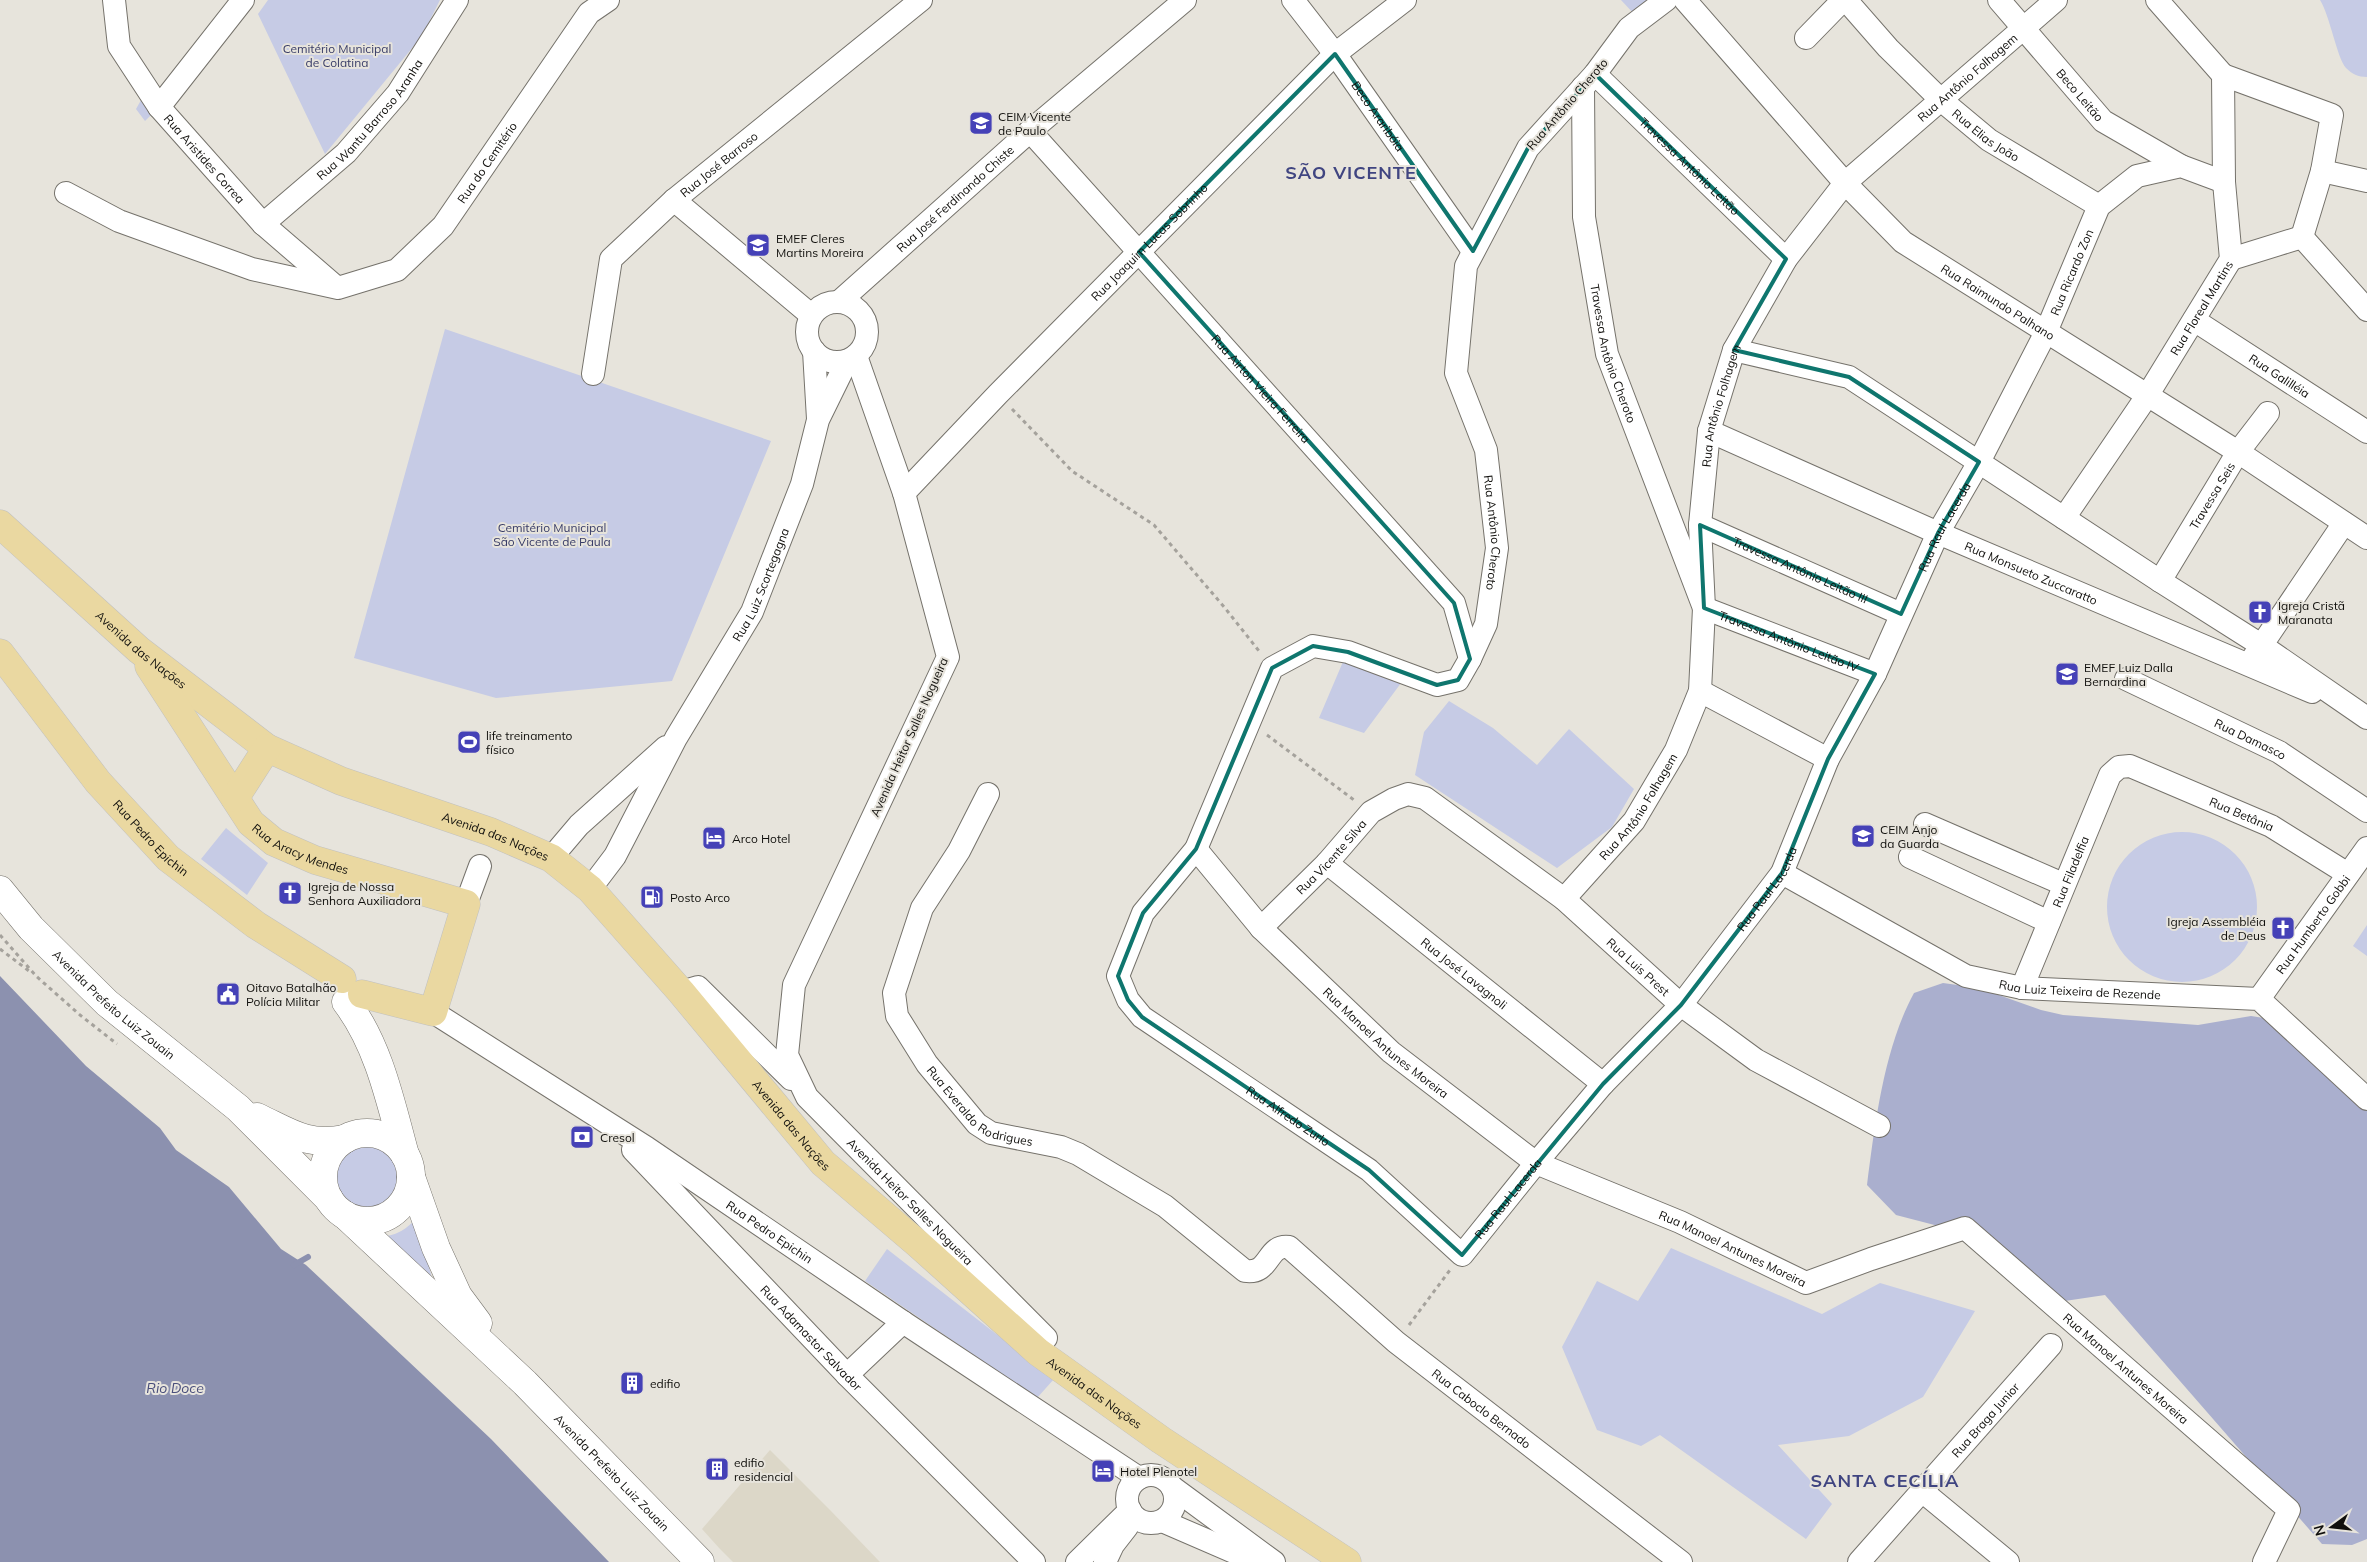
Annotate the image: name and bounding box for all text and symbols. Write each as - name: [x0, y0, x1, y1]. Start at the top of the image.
- street label: Rua Antônio Folhagem: [1914, 30, 2020, 124]
- park label: Cemitério Municipal de Colatina: [283, 41, 391, 70]
- street label: Rua Antônio Cheroto: [1523, 55, 1611, 153]
- street label: Rua Wantu Barroso Aranha: [313, 56, 425, 183]
- street label: Beco Leitão: [2054, 65, 2107, 124]
- street label: Beco Araribóia: [1349, 78, 1408, 154]
- street label: Rua Elias João: [1949, 105, 2022, 164]
- place label: CEIM Vicente de Paulo: [998, 109, 1071, 138]
- school or university icon: CEIM Vicente de Paulo: [968, 110, 994, 136]
- street label: Rua Aristides Correa: [161, 111, 248, 206]
- street label: Travessa Antônio Leitão: [1637, 114, 1743, 218]
- street label: Rua do Cemitério: [454, 119, 520, 206]
- street label: Rua José Barroso: [677, 128, 761, 200]
- street label: Rua José Ferdinando Chiste: [893, 142, 1017, 255]
- district label: SÃO VICENTE: [1285, 161, 1417, 184]
- street label: Rua Joaquim Lucas Sobrinho: [1087, 180, 1211, 304]
- street label: Rua Ricardo Zon: [2046, 227, 2096, 318]
- place label: EMEF Cleres Martins Moreira: [776, 231, 864, 260]
- school or university icon: EMEF Cleres Martins Moreira: [745, 232, 771, 258]
- street label: Rua Floreal Martins: [2166, 258, 2236, 358]
- street label: Rua Raimundo Palhano: [1938, 260, 2058, 343]
- street label: Travessa Antônio Cheroto: [1588, 283, 1640, 425]
- street label: Rua Airton Vieira Ferreira: [1209, 331, 1314, 446]
- street label: Rua Antônio Folhagem: [1698, 341, 1744, 468]
- street label: Rua Galilléia: [2246, 350, 2313, 401]
- street label: Travessa Seis: [2186, 459, 2238, 532]
- street label: Rua Antônio Cheroto: [1481, 474, 1505, 591]
- street label: Rua Raul Lacerda: [1914, 479, 1973, 574]
- park label: Cemitério Municipal São Vicente de Paula: [493, 520, 611, 549]
- street label: Rua Luiz Scortegagna: [729, 525, 792, 644]
- street label: Travessa Antônio Leitão III: [1731, 533, 1870, 606]
- street label: Rua Monsueto Zuccaratto: [1963, 538, 2100, 608]
- place label: Igreja Cristã Maranata: [2278, 598, 2345, 627]
- church icon: Igreja Cristã Maranata: [2247, 599, 2273, 625]
- street label: Avenida das Nações: [93, 607, 190, 691]
- street label: Travessa Antônio Leitão IV: [1717, 607, 1862, 675]
- street label: Avenida Heitor Salles Nogueira: [867, 655, 951, 819]
- place label: EMEF Luiz Dalla Bernardina: [2084, 660, 2173, 689]
- school or university icon: EMEF Luiz Dalla Bernardina: [2054, 661, 2080, 687]
- street label: Rua Damasco: [2212, 715, 2290, 763]
- place label: life treinamento físico: [486, 728, 573, 757]
- sports icon: life treinamento físico: [456, 729, 482, 755]
- street label: Rua Antônio Folhagem: [1595, 750, 1680, 863]
- street label: Rua Betânia: [2207, 793, 2276, 834]
- street label: Rua Pedro Epichin: [110, 796, 192, 879]
- street label: Avenida das Nações: [440, 808, 551, 864]
- street label: Rua Vicente Silva: [1293, 816, 1369, 897]
- street label: Rua Aracy Mendes: [250, 820, 350, 877]
- place label: CEIM Anjo da Guarda: [1880, 822, 1939, 851]
- school or university icon: CEIM Anjo da Guarda: [1850, 823, 1876, 849]
- hotel icon: Arco Hotel: [701, 825, 727, 851]
- place label: Arco Hotel: [732, 831, 790, 846]
- street label: Rua Filadelfia: [2049, 834, 2092, 910]
- street label: Rua Raul Lacerda: [1733, 844, 1799, 934]
- street label: Rua Humberto Gobbi: [2272, 872, 2353, 976]
- place label: Igreja de Nossa Senhora Auxiliadora: [308, 879, 421, 908]
- church icon: Igreja de Nossa Senhora Auxiliadora: [277, 880, 303, 906]
- fuel station icon: Posto Arco: [639, 884, 665, 910]
- place label: Posto Arco: [670, 890, 730, 905]
- place label: Igreja Assembléia de Deus: [2167, 914, 2266, 943]
- church icon: Igreja Assembléia de Deus: [2270, 915, 2296, 941]
- street label: Rua José Lavagnoli: [1418, 934, 1511, 1012]
- street label: Rua Luis Prest: [1604, 934, 1673, 999]
- street label: Avenida Prefeito Luiz Zouain: [50, 946, 178, 1062]
- street label: Rua Luiz Teixeira de Rezende: [1998, 976, 2161, 1002]
- place label: Oitavo Batalhão Polícia Militar: [246, 980, 337, 1009]
- public building icon: Oitavo Batalhão Polícia Militar: [215, 981, 241, 1007]
- street label: Rua Manoel Antunes Moreira: [1320, 984, 1452, 1101]
- street label: Rua Everaldo Rodrigues: [924, 1062, 1034, 1149]
- street label: Avenida das Nações: [749, 1077, 834, 1174]
- street label: Rua Alfredo Zurlo: [1244, 1082, 1333, 1149]
- bank icon: Cresol: [569, 1124, 595, 1150]
- place label: Cresol: [600, 1130, 635, 1145]
- street label: Avenida Heitor Salles Nogueira: [844, 1135, 977, 1268]
- street label: Rua Raul Lacerda: [1471, 1155, 1544, 1242]
- street label: Rua Pedro Epichin: [724, 1197, 816, 1266]
- street label: Rua Manoel Antunes Moreira: [1657, 1207, 1809, 1290]
- street label: Rua Adamastor Salvador: [758, 1282, 866, 1394]
- street label: Rua Manoel Antunes Moreira: [2060, 1310, 2192, 1427]
- street label: Avenida das Nações: [1044, 1353, 1145, 1432]
- street label: Rua Caboclo Bernado: [1429, 1365, 1534, 1451]
- building icon: edifio: [619, 1370, 645, 1396]
- place label: edifio: [650, 1376, 680, 1391]
- water label: Rio Doce: [146, 1379, 204, 1397]
- street label: Rua Braga Junior: [1948, 1379, 2022, 1460]
- street label: Avenida Prefeito Luiz Zouain: [552, 1410, 673, 1534]
- place label: edifio residencial: [734, 1455, 793, 1484]
- building icon: edifio residencial: [704, 1456, 730, 1482]
- hotel icon: Hotel Plenotel: [1090, 1458, 1116, 1484]
- place label: Hotel Plenotel: [1120, 1464, 1197, 1479]
- district label: SANTA CECÍLIA: [1811, 1469, 1959, 1492]
- north arrow: [2307, 1502, 2357, 1552]
- text: N: [2309, 1523, 2330, 1538]

